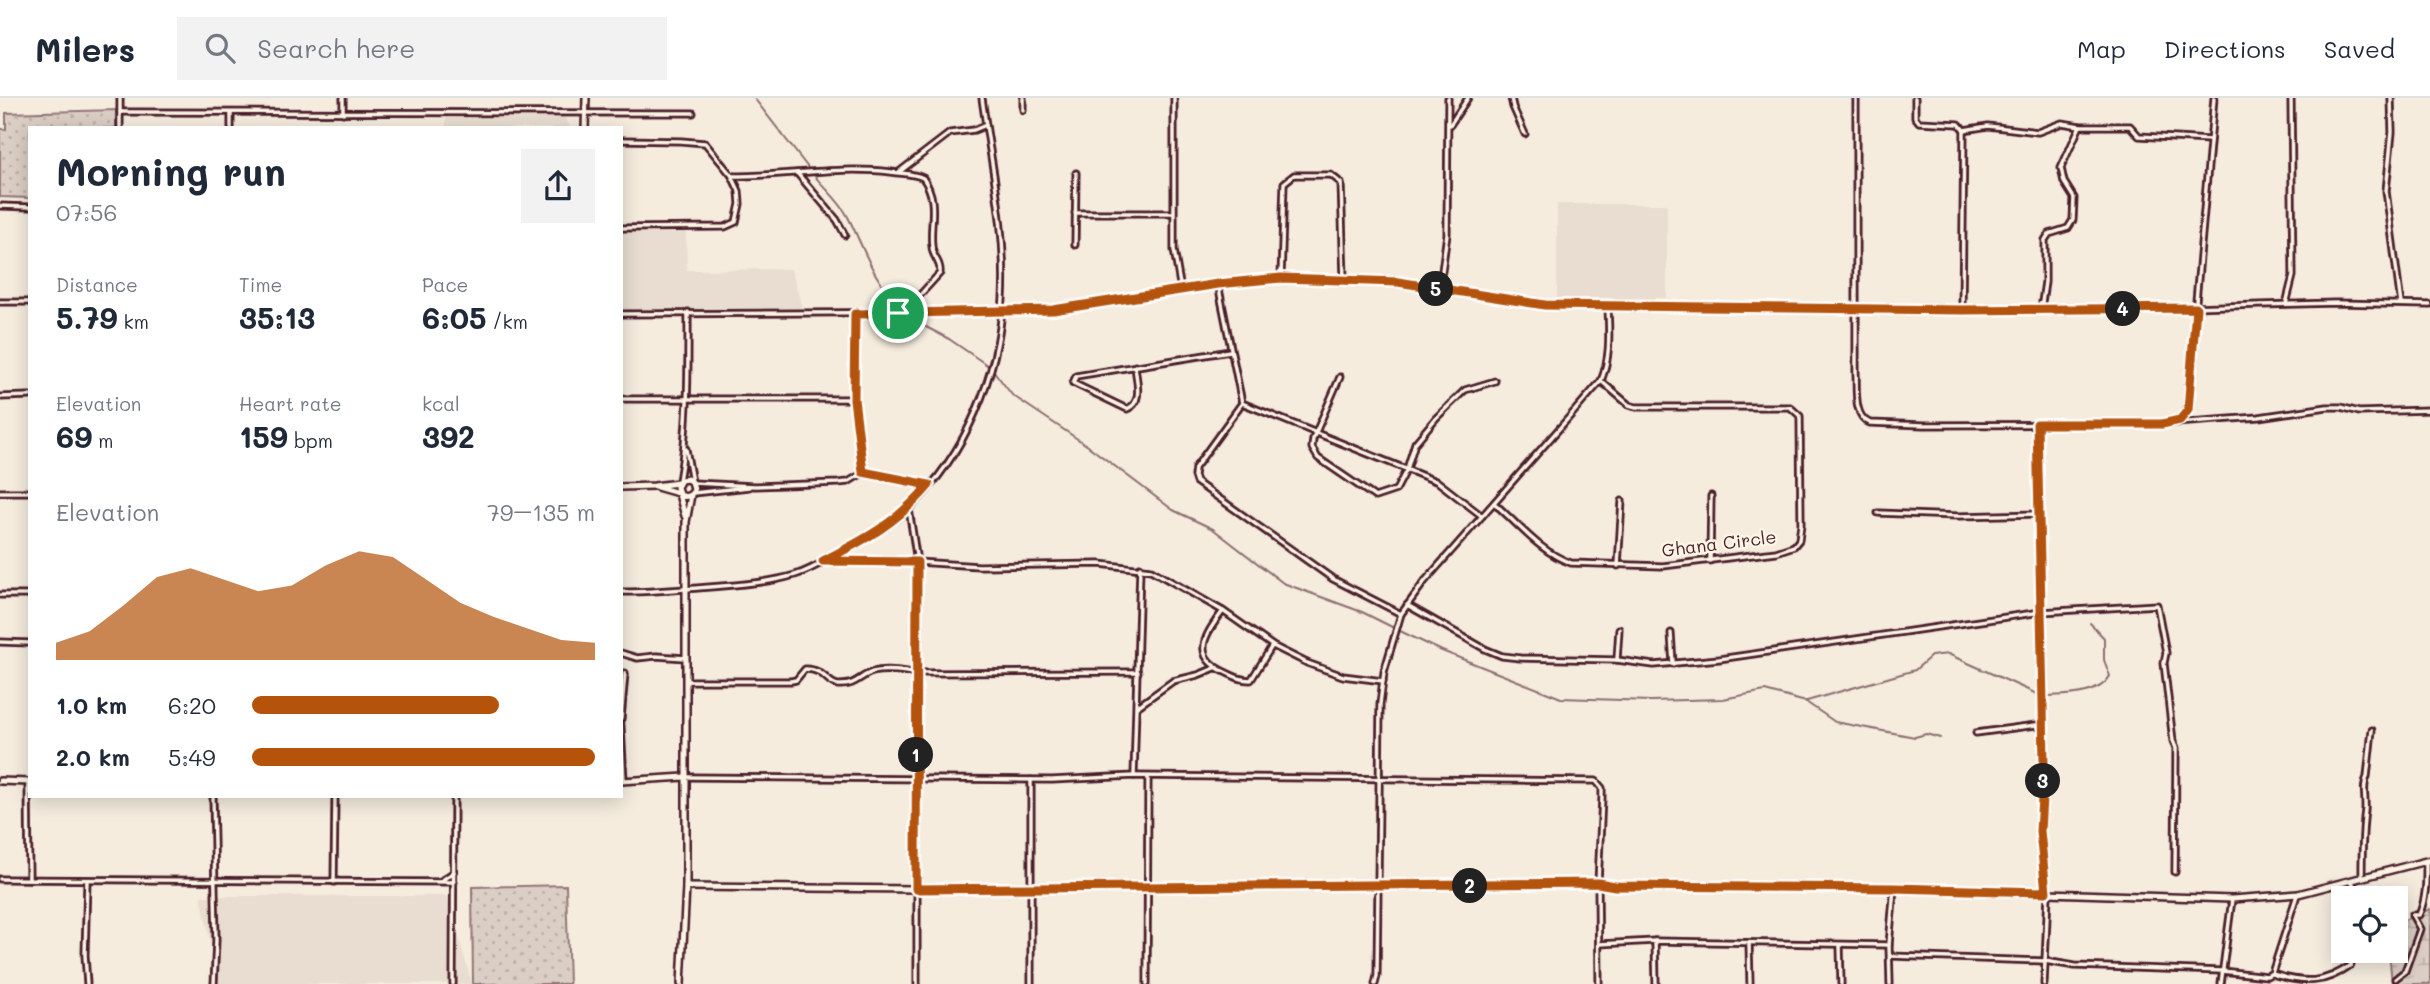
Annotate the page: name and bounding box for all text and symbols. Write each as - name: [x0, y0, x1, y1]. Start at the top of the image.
- search box: [177, 17, 667, 80]
- text: Milers: [35, 27, 135, 70]
- icon: search: [201, 29, 239, 67]
- text: Search here: [257, 31, 415, 65]
- text: Map: [2077, 33, 2126, 64]
- text: Directions: [2164, 33, 2286, 64]
- text: Saved: [2324, 33, 2395, 64]
- text: Morning run: [56, 146, 286, 196]
- button: share: [521, 149, 595, 223]
- text: 07:56: [56, 197, 117, 227]
- text: Distance: [56, 272, 138, 297]
- text: Time: [239, 272, 282, 297]
- text: Pace: [422, 272, 468, 297]
- pin: 5: [1418, 272, 1454, 306]
- text: 5: [1430, 276, 1441, 301]
- pin: [868, 283, 928, 343]
- pin: 4: [2106, 292, 2140, 326]
- icon: arrive: [879, 294, 917, 332]
- text: 4: [2116, 296, 2129, 321]
- text: 5.79: [56, 297, 118, 337]
- text: 35:13: [239, 297, 315, 337]
- text: 6:05: [422, 297, 486, 337]
- text: km: [118, 309, 149, 334]
- text: /km: [486, 309, 528, 334]
- text: Elevation: [56, 391, 141, 416]
- text: Heart rate: [239, 391, 342, 416]
- text: kcal: [422, 391, 460, 416]
- text: 69: [56, 416, 92, 456]
- text: 159: [239, 416, 288, 456]
- text: 392: [422, 416, 475, 456]
- text: m: [92, 428, 113, 453]
- text: bpm: [288, 428, 333, 453]
- text: Elevation: [56, 497, 159, 527]
- text: 79–135 m: [487, 497, 595, 527]
- street label: Ghana Circle: [1660, 524, 1778, 562]
- text: 1.0 km: [56, 690, 127, 720]
- text: 6:20: [168, 690, 216, 720]
- pin: 1: [898, 738, 934, 772]
- text: 2.0 km: [56, 742, 130, 772]
- text: 5:49: [168, 742, 216, 772]
- text: 1: [911, 742, 920, 767]
- pin: 3: [2025, 764, 2060, 798]
- text: 3: [2037, 768, 2048, 793]
- pin: 2: [1452, 868, 1488, 904]
- text: 2: [1464, 873, 1475, 898]
- map controls: [2331, 886, 2408, 963]
- button: locate: [2331, 886, 2408, 963]

